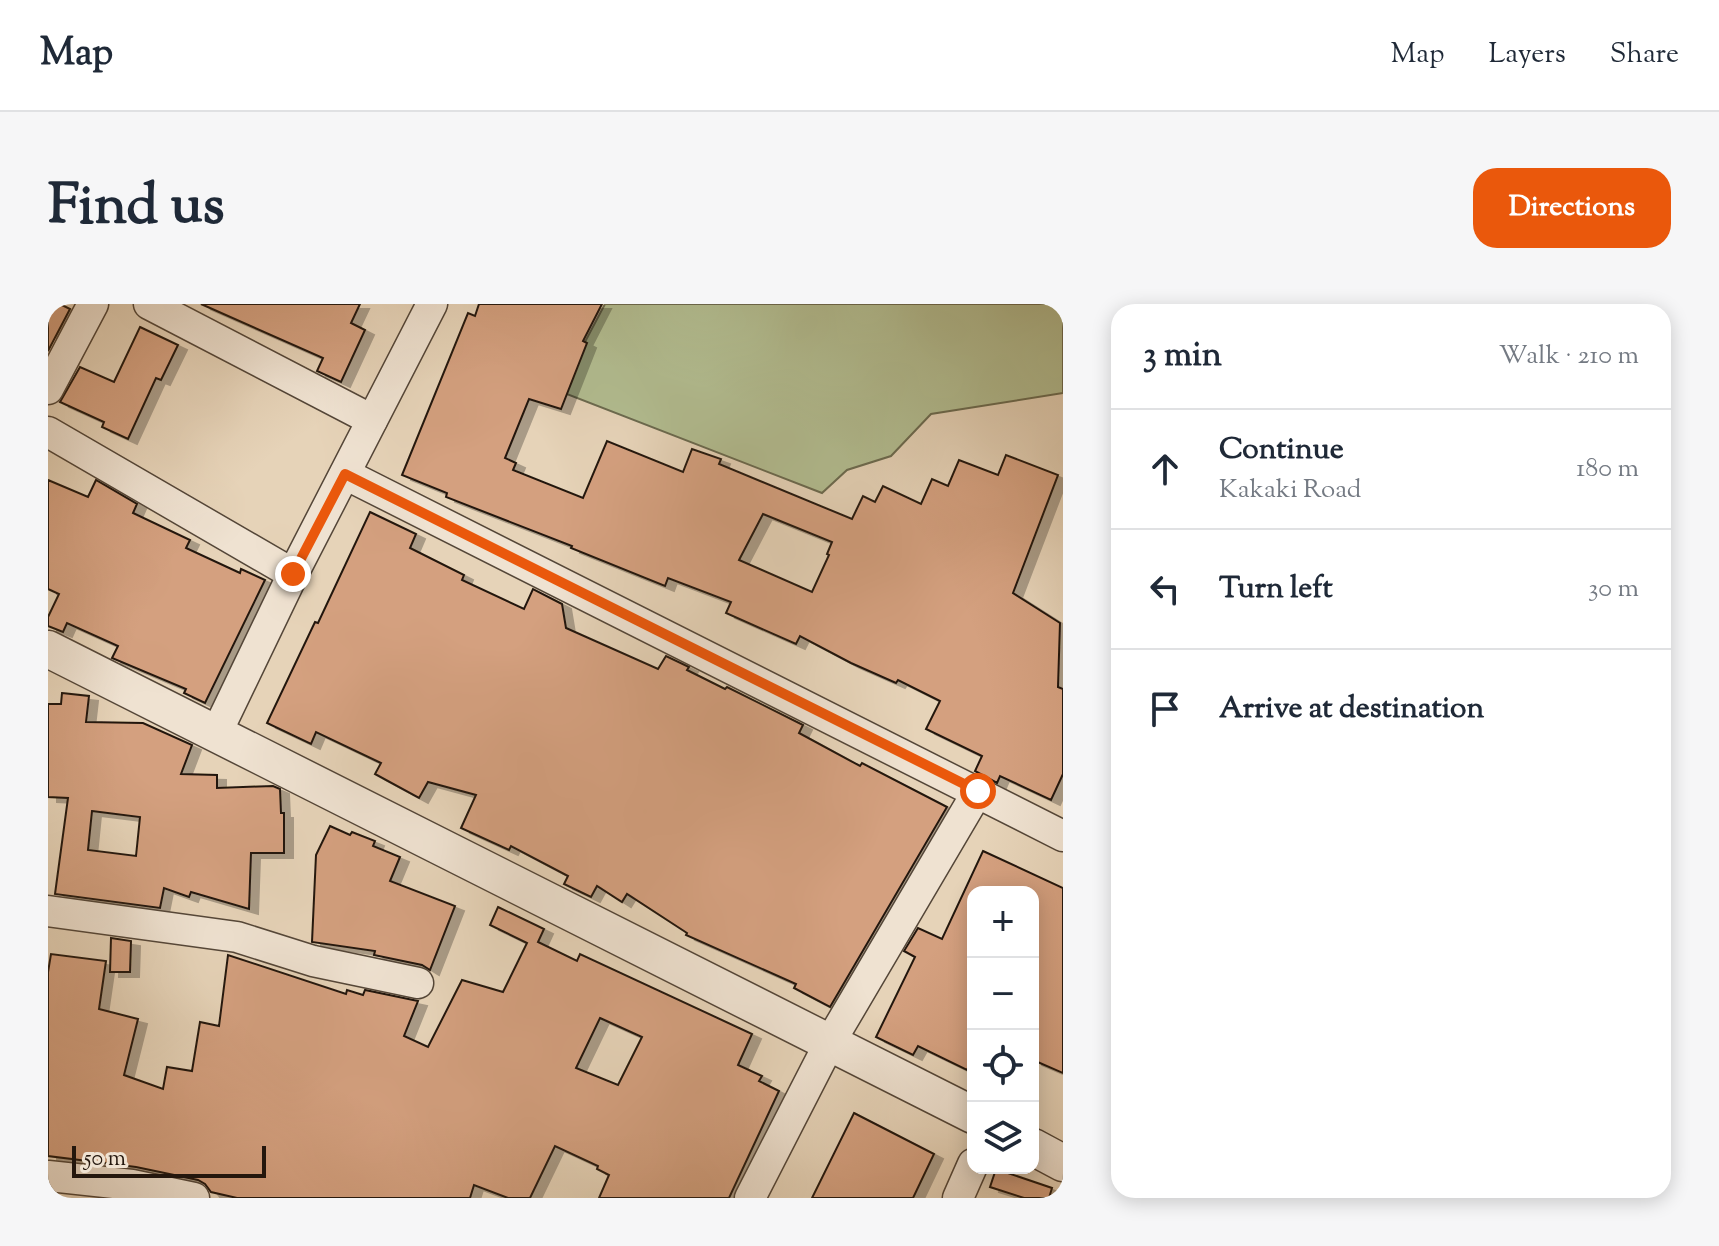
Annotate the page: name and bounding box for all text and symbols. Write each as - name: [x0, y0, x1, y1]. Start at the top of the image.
- text: Map: [40, 28, 113, 82]
- text: Map: [1391, 35, 1444, 75]
- text: Layers: [1488, 35, 1566, 75]
- text: Share: [1610, 35, 1679, 75]
- text: Find us: [48, 168, 224, 249]
- button: Directions: [1473, 168, 1671, 248]
- text: 3 min: [1143, 332, 1222, 381]
- text: Walk · 210 m: [1499, 338, 1639, 375]
- text: Continue: [1219, 429, 1344, 472]
- icon: ahead: [1143, 447, 1187, 491]
- text: 180 m: [1576, 451, 1639, 488]
- text: Kakaki Road: [1219, 472, 1362, 509]
- route end: [275, 556, 311, 592]
- icon: left: [1143, 567, 1187, 611]
- text: Turn left: [1219, 568, 1333, 611]
- text: 30 m: [1588, 571, 1639, 608]
- icon: arrive: [1143, 687, 1187, 731]
- text: Arrive at destination: [1219, 688, 1484, 731]
- route start: [960, 773, 996, 809]
- map controls: [967, 886, 1039, 1174]
- button: +: [967, 886, 1039, 958]
- button: −: [967, 958, 1039, 1030]
- button: locate: [967, 1030, 1039, 1102]
- button: layers: [967, 1102, 1039, 1174]
- scale bar: [72, 1142, 266, 1178]
- text: 50 m: [84, 1144, 126, 1176]

